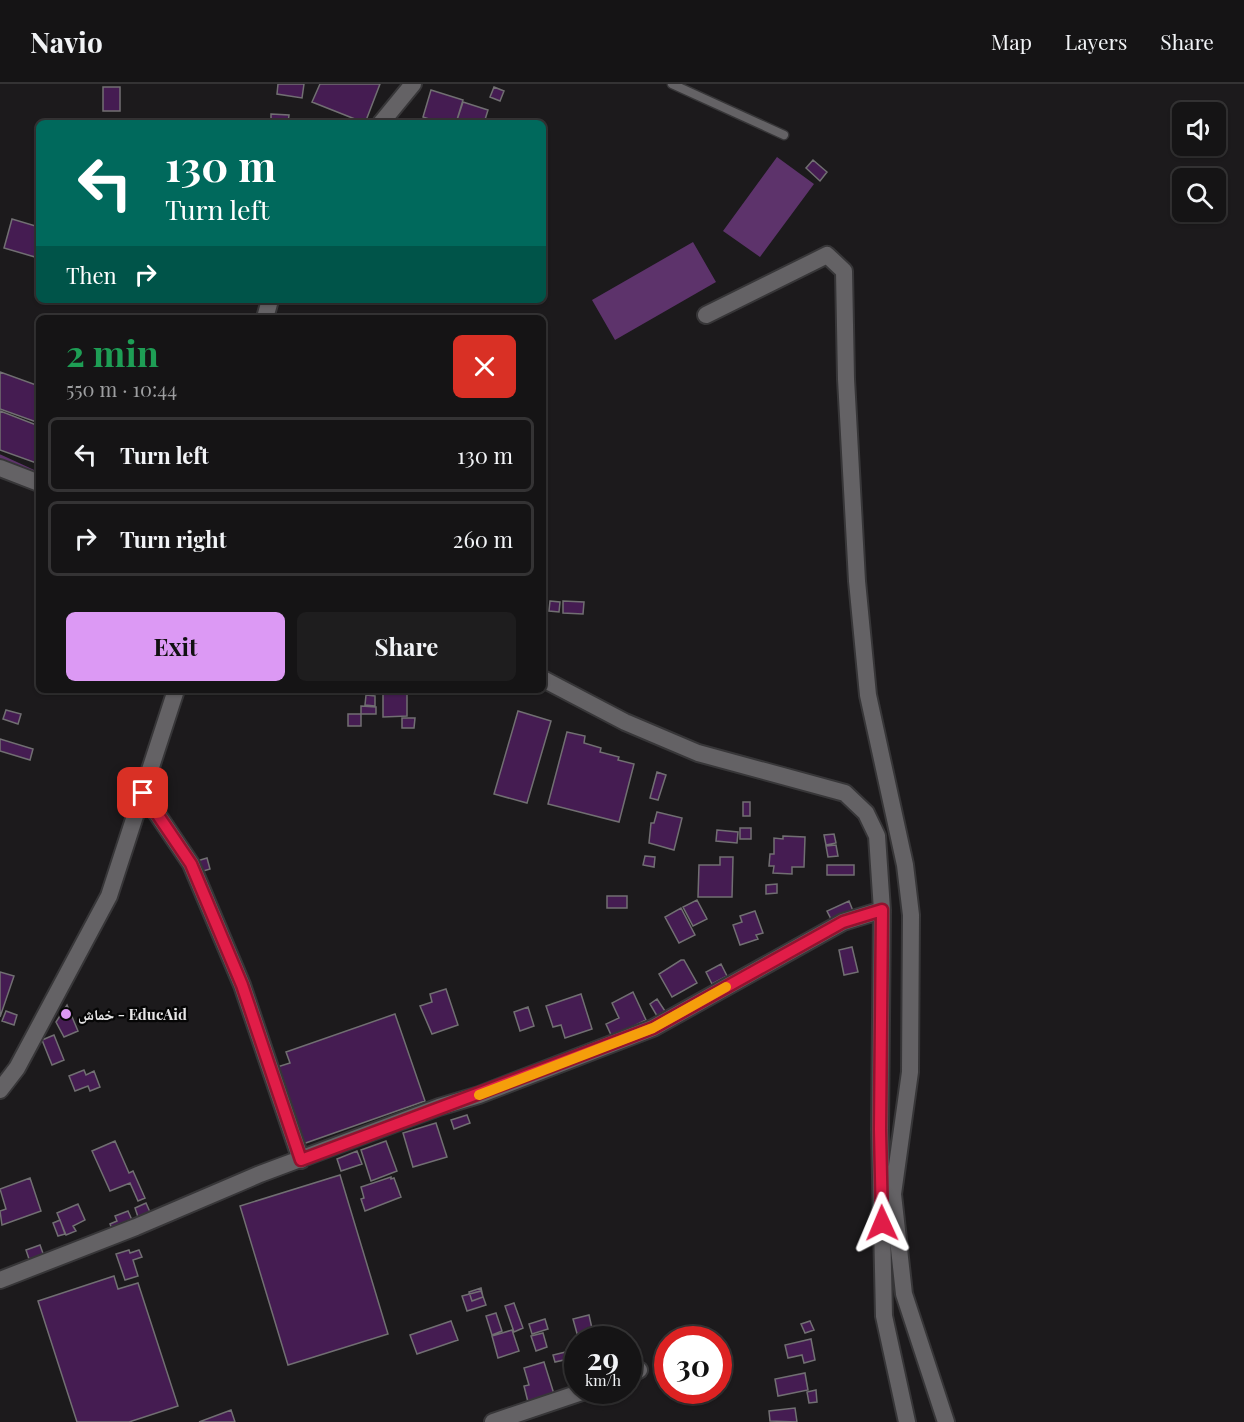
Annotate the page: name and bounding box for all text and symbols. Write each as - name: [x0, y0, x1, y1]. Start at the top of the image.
- text: Navio: [30, 23, 103, 60]
- text: Map: [991, 27, 1032, 55]
- text: Layers: [1065, 27, 1127, 55]
- text: Share: [1160, 27, 1214, 55]
- map controls: [1172, 102, 1226, 222]
- button: sound: [1172, 102, 1226, 156]
- text: 130 m: [165, 137, 276, 193]
- icon: left: [66, 144, 144, 222]
- button: search: [1172, 168, 1226, 222]
- text: Turn left: [165, 191, 269, 227]
- icon: right: [129, 258, 162, 291]
- text: Then: [66, 260, 117, 290]
- text: 2 min: [66, 328, 159, 376]
- button: close: [453, 335, 516, 398]
- text: 550 m · 10:44: [66, 375, 177, 402]
- icon: left: [69, 438, 102, 471]
- text: Turn left: [120, 440, 209, 470]
- text: 130 m: [457, 440, 513, 470]
- icon: right: [69, 522, 102, 555]
- text: Turn right: [120, 524, 226, 554]
- text: 260 m: [453, 524, 513, 554]
- button: Exit: [66, 612, 285, 681]
- button: Share: [297, 612, 516, 681]
- pin: [117, 767, 168, 818]
- icon: arrive: [126, 776, 159, 809]
- place label: خماش - EducAid: [78, 1004, 187, 1024]
- marker: خماش - EducAid: [59, 1007, 73, 1021]
- position arrow: [850, 1191, 914, 1255]
- speed limit sign: 30: [654, 1326, 732, 1404]
- text: 29: [587, 1338, 619, 1378]
- text: km/h: [585, 1370, 621, 1390]

